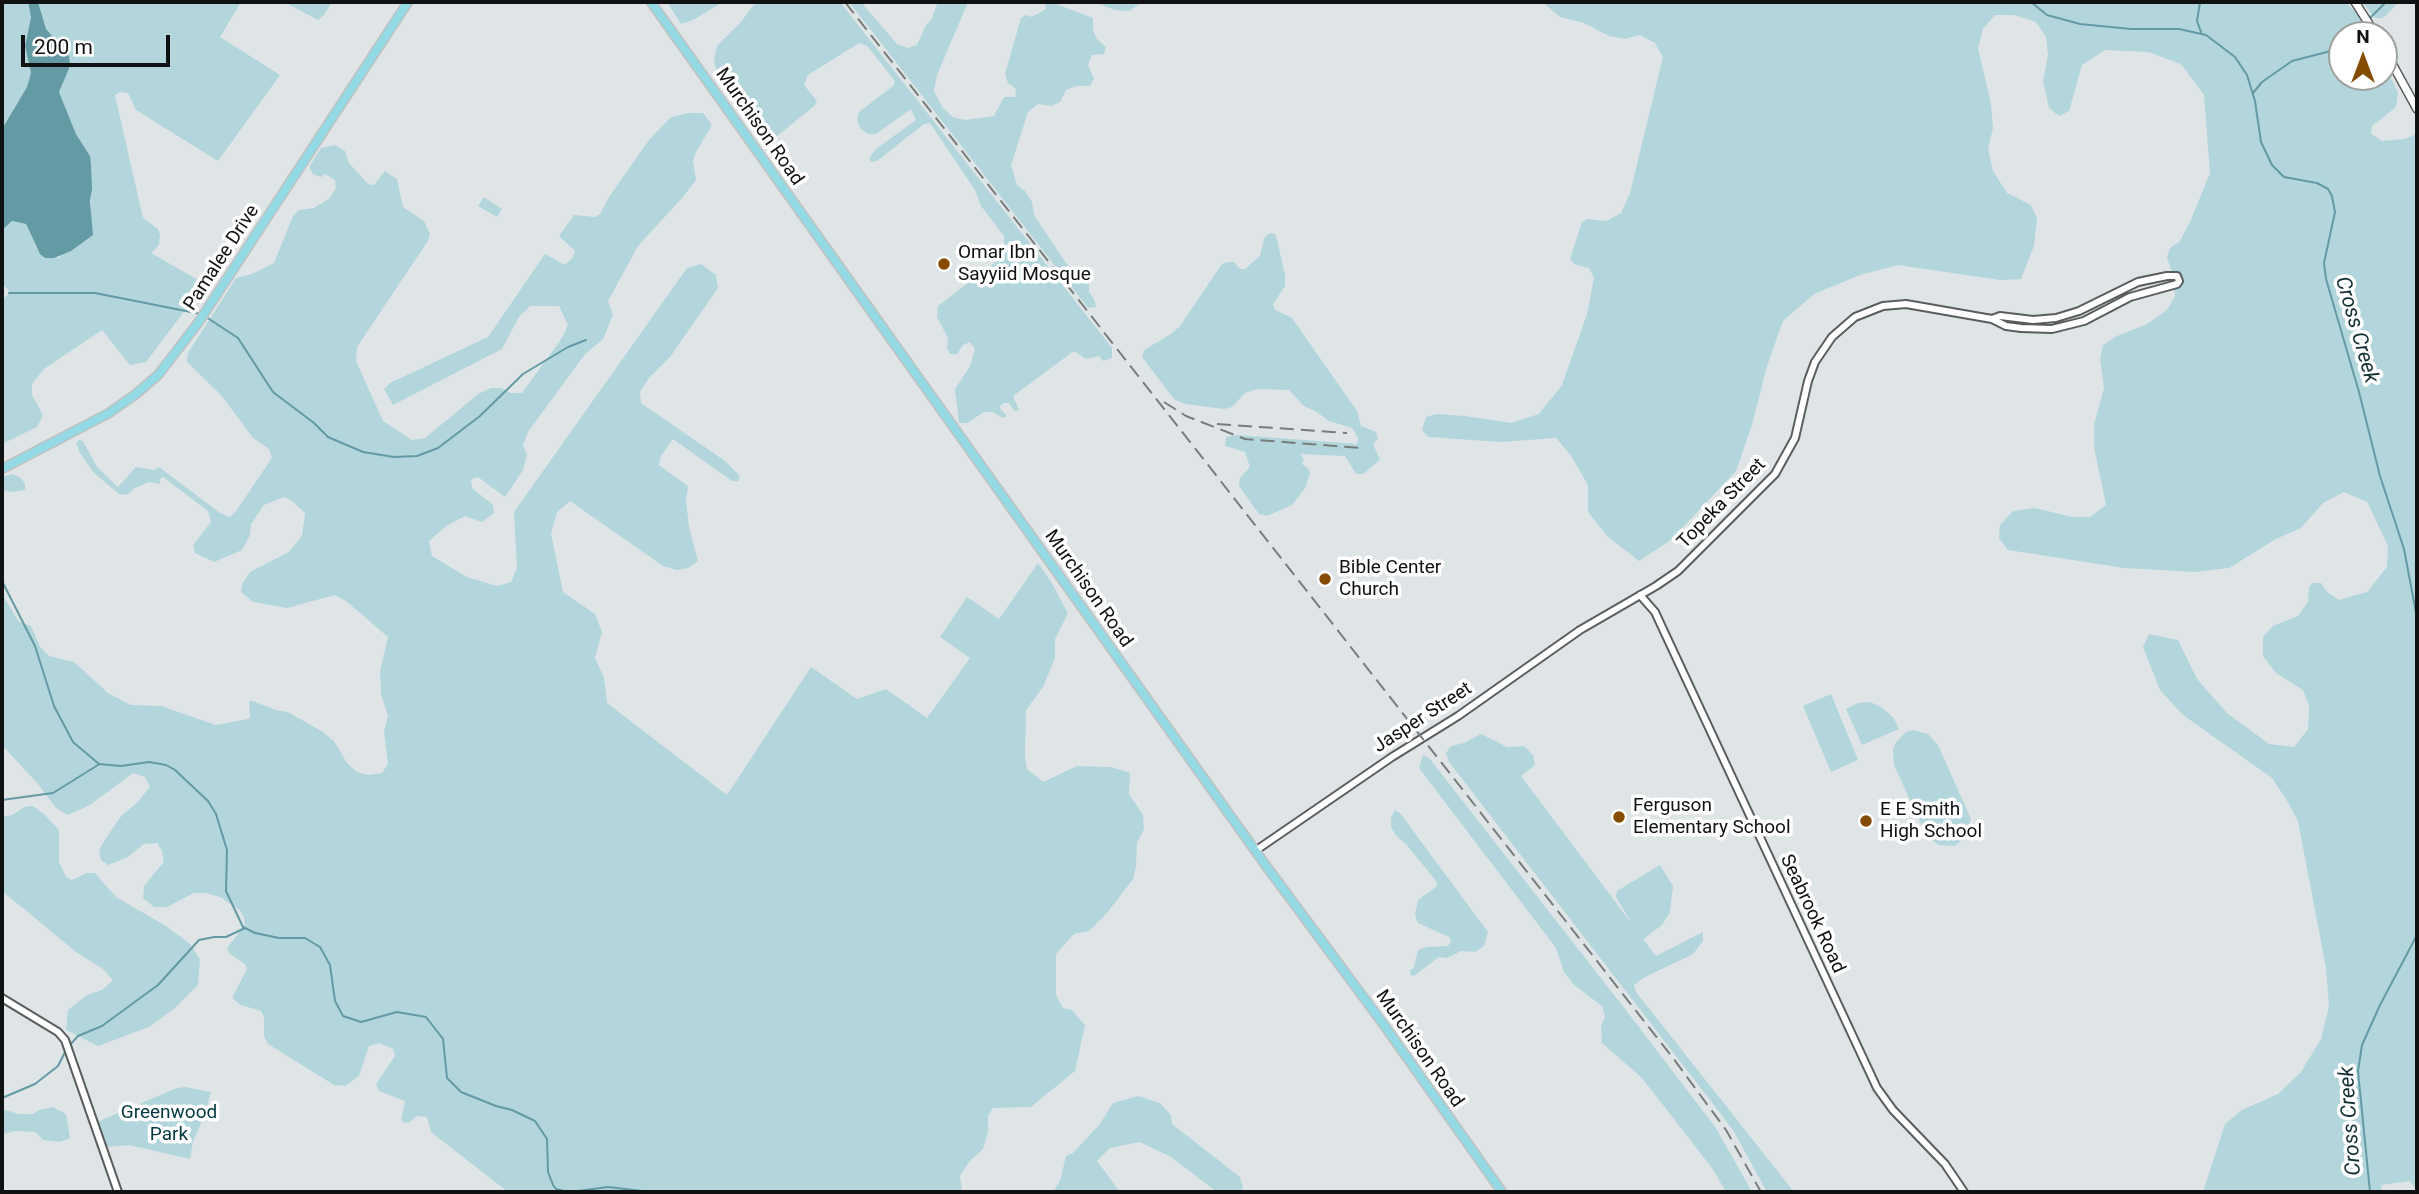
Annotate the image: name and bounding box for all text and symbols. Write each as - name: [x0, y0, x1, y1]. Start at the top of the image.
- scale bar: [24, 21, 173, 65]
- north arrow: [2328, 21, 2398, 91]
- text: N: [2356, 25, 2370, 48]
- text: 200 m: [34, 35, 93, 59]
- street label: Murchison Road: [710, 64, 808, 190]
- street label: Pamalee Drive: [179, 201, 265, 315]
- place label: Omar Ibn Sayyiid Mosque: [958, 242, 1091, 286]
- marker: Omar Ibn Sayyiid Mosque: [936, 256, 952, 272]
- water label: Cross Creek: [2329, 274, 2383, 386]
- street label: Topeka Street: [1673, 454, 1771, 554]
- street label: Murchison Road: [1039, 526, 1137, 652]
- place label: Bible Center Church: [1339, 557, 1441, 601]
- marker: Bible Center Church: [1317, 571, 1333, 587]
- street label: Jasper Street: [1370, 678, 1476, 758]
- place label: Ferguson Elementary School: [1633, 795, 1791, 839]
- place label: E E Smith High School: [1880, 799, 1982, 843]
- marker: Ferguson Elementary School: [1611, 809, 1627, 825]
- marker: E E Smith High School: [1858, 813, 1874, 829]
- street label: Seabrook Road: [1775, 851, 1849, 977]
- street label: Murchison Road: [1370, 986, 1468, 1112]
- water label: Cross Creek: [2335, 1065, 2367, 1177]
- park label: Greenwood Park: [121, 1102, 217, 1146]

